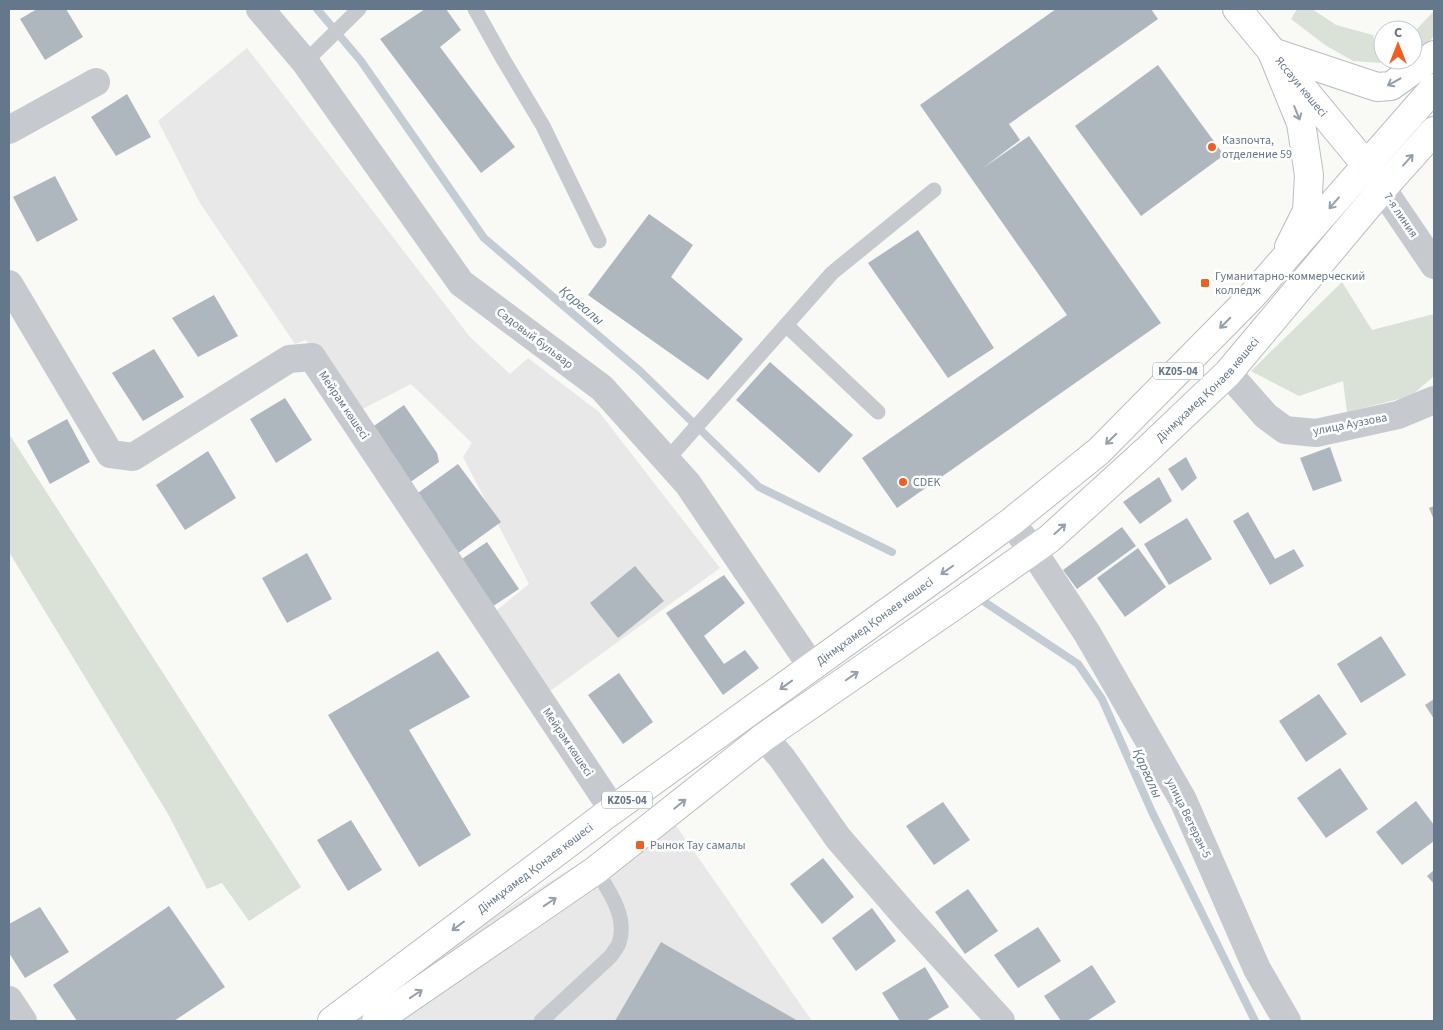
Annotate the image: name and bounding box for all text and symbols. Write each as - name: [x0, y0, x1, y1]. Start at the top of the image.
- north arrow: [1373, 20, 1423, 70]
- text: С: [1394, 23, 1402, 43]
- street label: Яссауи көшесі: [1271, 53, 1331, 121]
- one-way arrow: [1387, 77, 1402, 87]
- one-way arrow: [1293, 105, 1302, 120]
- place label: Казпочта, отделение 59: [1222, 132, 1292, 163]
- marker: Казпочта, отделение 59: [1206, 141, 1218, 153]
- one-way arrow: [1403, 153, 1414, 166]
- street label: 7-я линия: [1379, 189, 1422, 241]
- one-way arrow: [1328, 196, 1340, 209]
- place label: Гуманитарно-коммерческий колледж: [1215, 268, 1365, 299]
- marker: Гуманитарно-коммерческий колледж: [1199, 277, 1211, 289]
- water label: Қарғалы: [555, 281, 608, 330]
- street label: Садовый бульвар: [493, 304, 577, 373]
- one-way arrow: [1219, 317, 1232, 329]
- street label: Дінмұхамед Қонаев көшесі: [1152, 334, 1263, 446]
- road number: KZ05-04: [1153, 362, 1203, 380]
- street label: Мейрам көшесі: [314, 368, 373, 443]
- street label: улица Ауэзова: [1312, 409, 1389, 440]
- one-way arrow: [1105, 433, 1118, 445]
- place label: CDEK: [913, 474, 941, 491]
- marker: CDEK: [897, 476, 909, 488]
- one-way arrow: [1053, 523, 1066, 535]
- one-way arrow: [940, 565, 954, 575]
- street label: Дінмұхамед Қонаев көшесі: [813, 573, 937, 670]
- one-way arrow: [845, 671, 859, 681]
- one-way arrow: [780, 680, 794, 690]
- street label: Мейрам көшесі: [538, 705, 597, 780]
- water label: Қарғалы: [1127, 745, 1167, 802]
- street label: улица Ветеран-5: [1162, 775, 1215, 861]
- road number: KZ05-04: [602, 792, 652, 808]
- one-way arrow: [673, 798, 686, 809]
- street label: Дінмұхамед Қонаев көшесі: [474, 819, 597, 918]
- place label: Рынок Тау самалы: [650, 837, 746, 854]
- marker: Рынок Тау самалы: [634, 839, 646, 851]
- one-way arrow: [543, 897, 557, 907]
- one-way arrow: [452, 921, 465, 932]
- one-way arrow: [409, 989, 423, 999]

